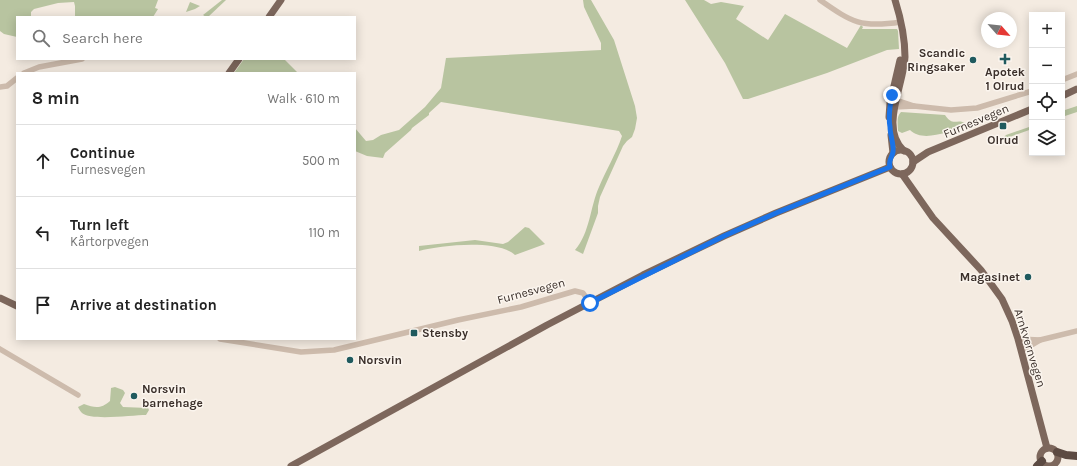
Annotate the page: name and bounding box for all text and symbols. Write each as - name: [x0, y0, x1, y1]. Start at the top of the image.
- north arrow: [981, 12, 1017, 48]
- map controls: [1029, 12, 1065, 156]
- button: +: [1029, 12, 1065, 48]
- search box: [16, 16, 356, 60]
- icon: search: [30, 27, 52, 49]
- text: Search here: [62, 29, 143, 47]
- place label: Scandic Ringsaker: [907, 46, 965, 74]
- button: −: [1029, 48, 1065, 84]
- marker: Apotek 1 Olrud: [1000, 54, 1010, 64]
- marker: Scandic Ringsaker: [968, 55, 978, 65]
- place label: Apotek 1 Olrud: [985, 65, 1025, 93]
- button: locate: [1029, 84, 1065, 120]
- route end: [883, 86, 901, 104]
- text: 8 min: [32, 88, 80, 108]
- text: Walk · 610 m: [267, 91, 340, 106]
- street label: Furnesvegen: [941, 101, 1011, 141]
- button: layers: [1029, 120, 1065, 156]
- marker: Olrud: [998, 121, 1008, 131]
- place label: Olrud: [987, 133, 1019, 147]
- text: Continue: [70, 144, 135, 162]
- icon: ahead: [32, 150, 54, 172]
- text: 500 m: [302, 153, 340, 168]
- text: Furnesvegen: [70, 162, 146, 177]
- text: Turn left: [70, 216, 129, 234]
- icon: left: [32, 222, 54, 244]
- text: 110 m: [308, 225, 340, 240]
- text: Kårtorpvegen: [70, 234, 149, 249]
- place label: Magasinet: [960, 270, 1020, 284]
- marker: Magasinet: [1023, 272, 1033, 282]
- street label: Furnesvegen: [496, 275, 566, 307]
- icon: arrive: [32, 294, 54, 316]
- route start: [581, 294, 599, 312]
- text: Arrive at destination: [70, 296, 217, 314]
- street label: Arnkvernvegen: [1011, 307, 1049, 389]
- place label: Stensby: [422, 326, 468, 340]
- marker: Stensby: [409, 328, 419, 338]
- place label: Norsvin: [358, 353, 402, 367]
- marker: Norsvin: [345, 355, 355, 365]
- place label: Norsvin barnehage: [142, 382, 203, 410]
- marker: Norsvin barnehage: [129, 391, 139, 401]

